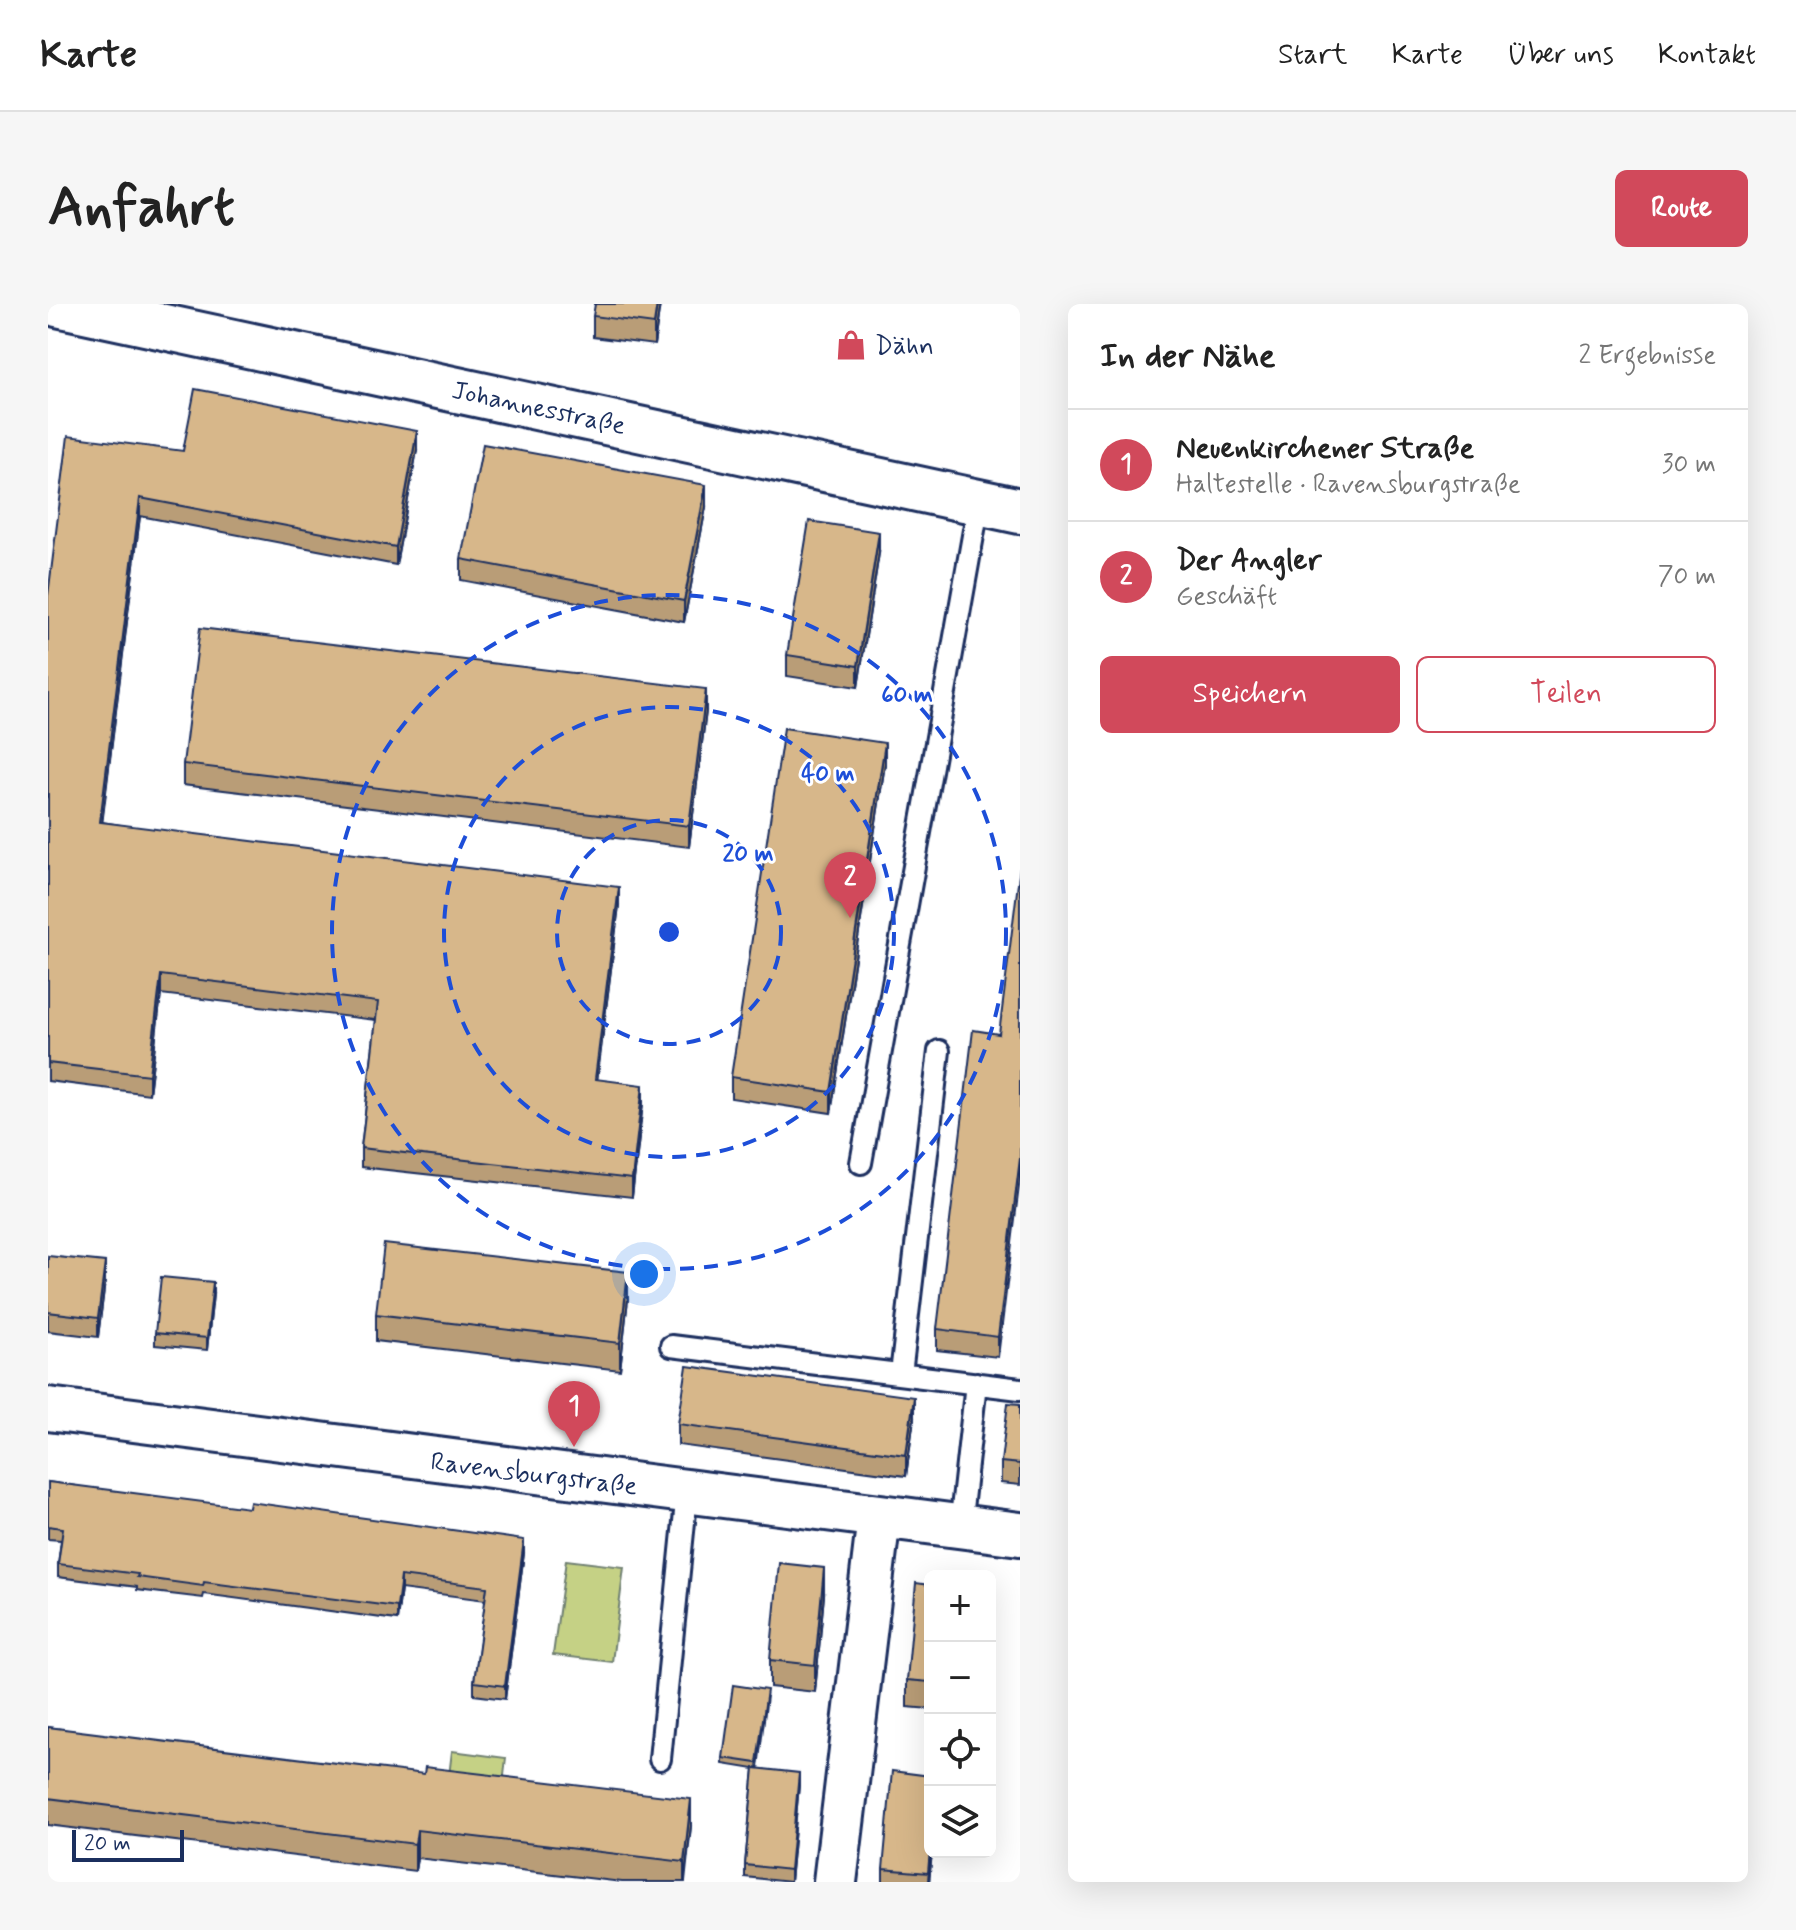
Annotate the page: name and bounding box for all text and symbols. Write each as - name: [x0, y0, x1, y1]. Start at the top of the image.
- text: Karte: [40, 31, 137, 80]
- text: Start: [1278, 37, 1347, 74]
- text: Karte: [1391, 37, 1463, 74]
- text: Über uns: [1507, 37, 1614, 74]
- text: Kontakt: [1658, 37, 1756, 74]
- button: Route: [1615, 170, 1748, 247]
- text: Anfahrt: [48, 172, 235, 245]
- shop icon: Dähn: [834, 328, 868, 362]
- place label: Dähn: [875, 330, 934, 364]
- text: In der Nähe: [1100, 334, 1275, 379]
- text: 2 Ergebnisse: [1578, 339, 1716, 373]
- street label: Johannesstraße: [449, 374, 629, 444]
- text: Neuenkirchener Straße: [1176, 429, 1474, 468]
- text: 1: [1120, 448, 1132, 482]
- text: 30 m: [1662, 448, 1716, 482]
- text: Haltestelle · Ravensburgstraße: [1176, 468, 1521, 502]
- text: Der Angler: [1176, 541, 1321, 580]
- text: 2: [1120, 560, 1132, 594]
- text: 70 m: [1658, 560, 1716, 594]
- text: Geschäft: [1176, 580, 1277, 614]
- button: Speichern: [1100, 656, 1400, 733]
- button: Teilen: [1416, 656, 1716, 733]
- text: 60 m: [881, 680, 933, 711]
- text: 40 m: [801, 759, 855, 790]
- text: 20 m: [722, 839, 774, 870]
- pin: 2: [824, 852, 876, 918]
- centre of rings: [655, 918, 683, 946]
- your location: [624, 1254, 664, 1294]
- pin: 1: [548, 1381, 600, 1447]
- street label: Ravensburgstraße: [428, 1445, 639, 1505]
- map controls: [924, 1570, 996, 1858]
- button: +: [924, 1570, 996, 1642]
- button: −: [924, 1642, 996, 1714]
- button: locate: [924, 1714, 996, 1786]
- button: layers: [924, 1786, 996, 1858]
- scale bar: [72, 1826, 184, 1862]
- text: 20 m: [84, 1830, 131, 1858]

